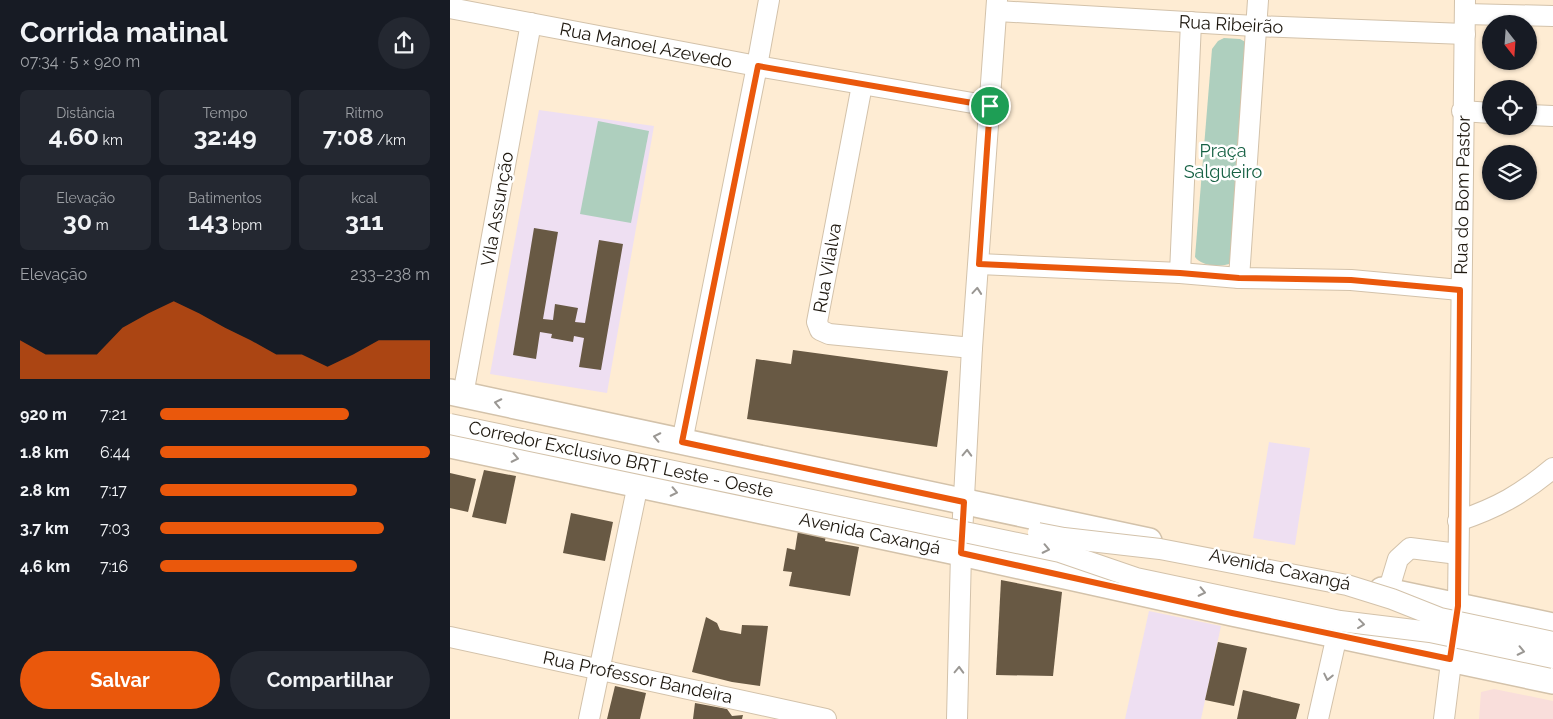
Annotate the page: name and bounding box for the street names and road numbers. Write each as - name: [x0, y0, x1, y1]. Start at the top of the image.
- street label: Rua Ribeirão: [1178, 11, 1284, 37]
- street label: Rua Manoel Azevedo: [558, 18, 734, 72]
- street label: Rua do Bom Pastor: [1450, 114, 1474, 275]
- street label: Vila Assunção: [477, 150, 517, 268]
- street label: Rua Vilalva: [809, 222, 845, 314]
- street label: Corredor Exclusivo BRT Leste - Oeste: [467, 416, 776, 502]
- street label: Avenida Caxangá: [797, 508, 943, 558]
- street label: Avenida Caxangá: [1207, 544, 1353, 594]
- street label: Rua Professor Bandeira: [541, 647, 735, 707]

